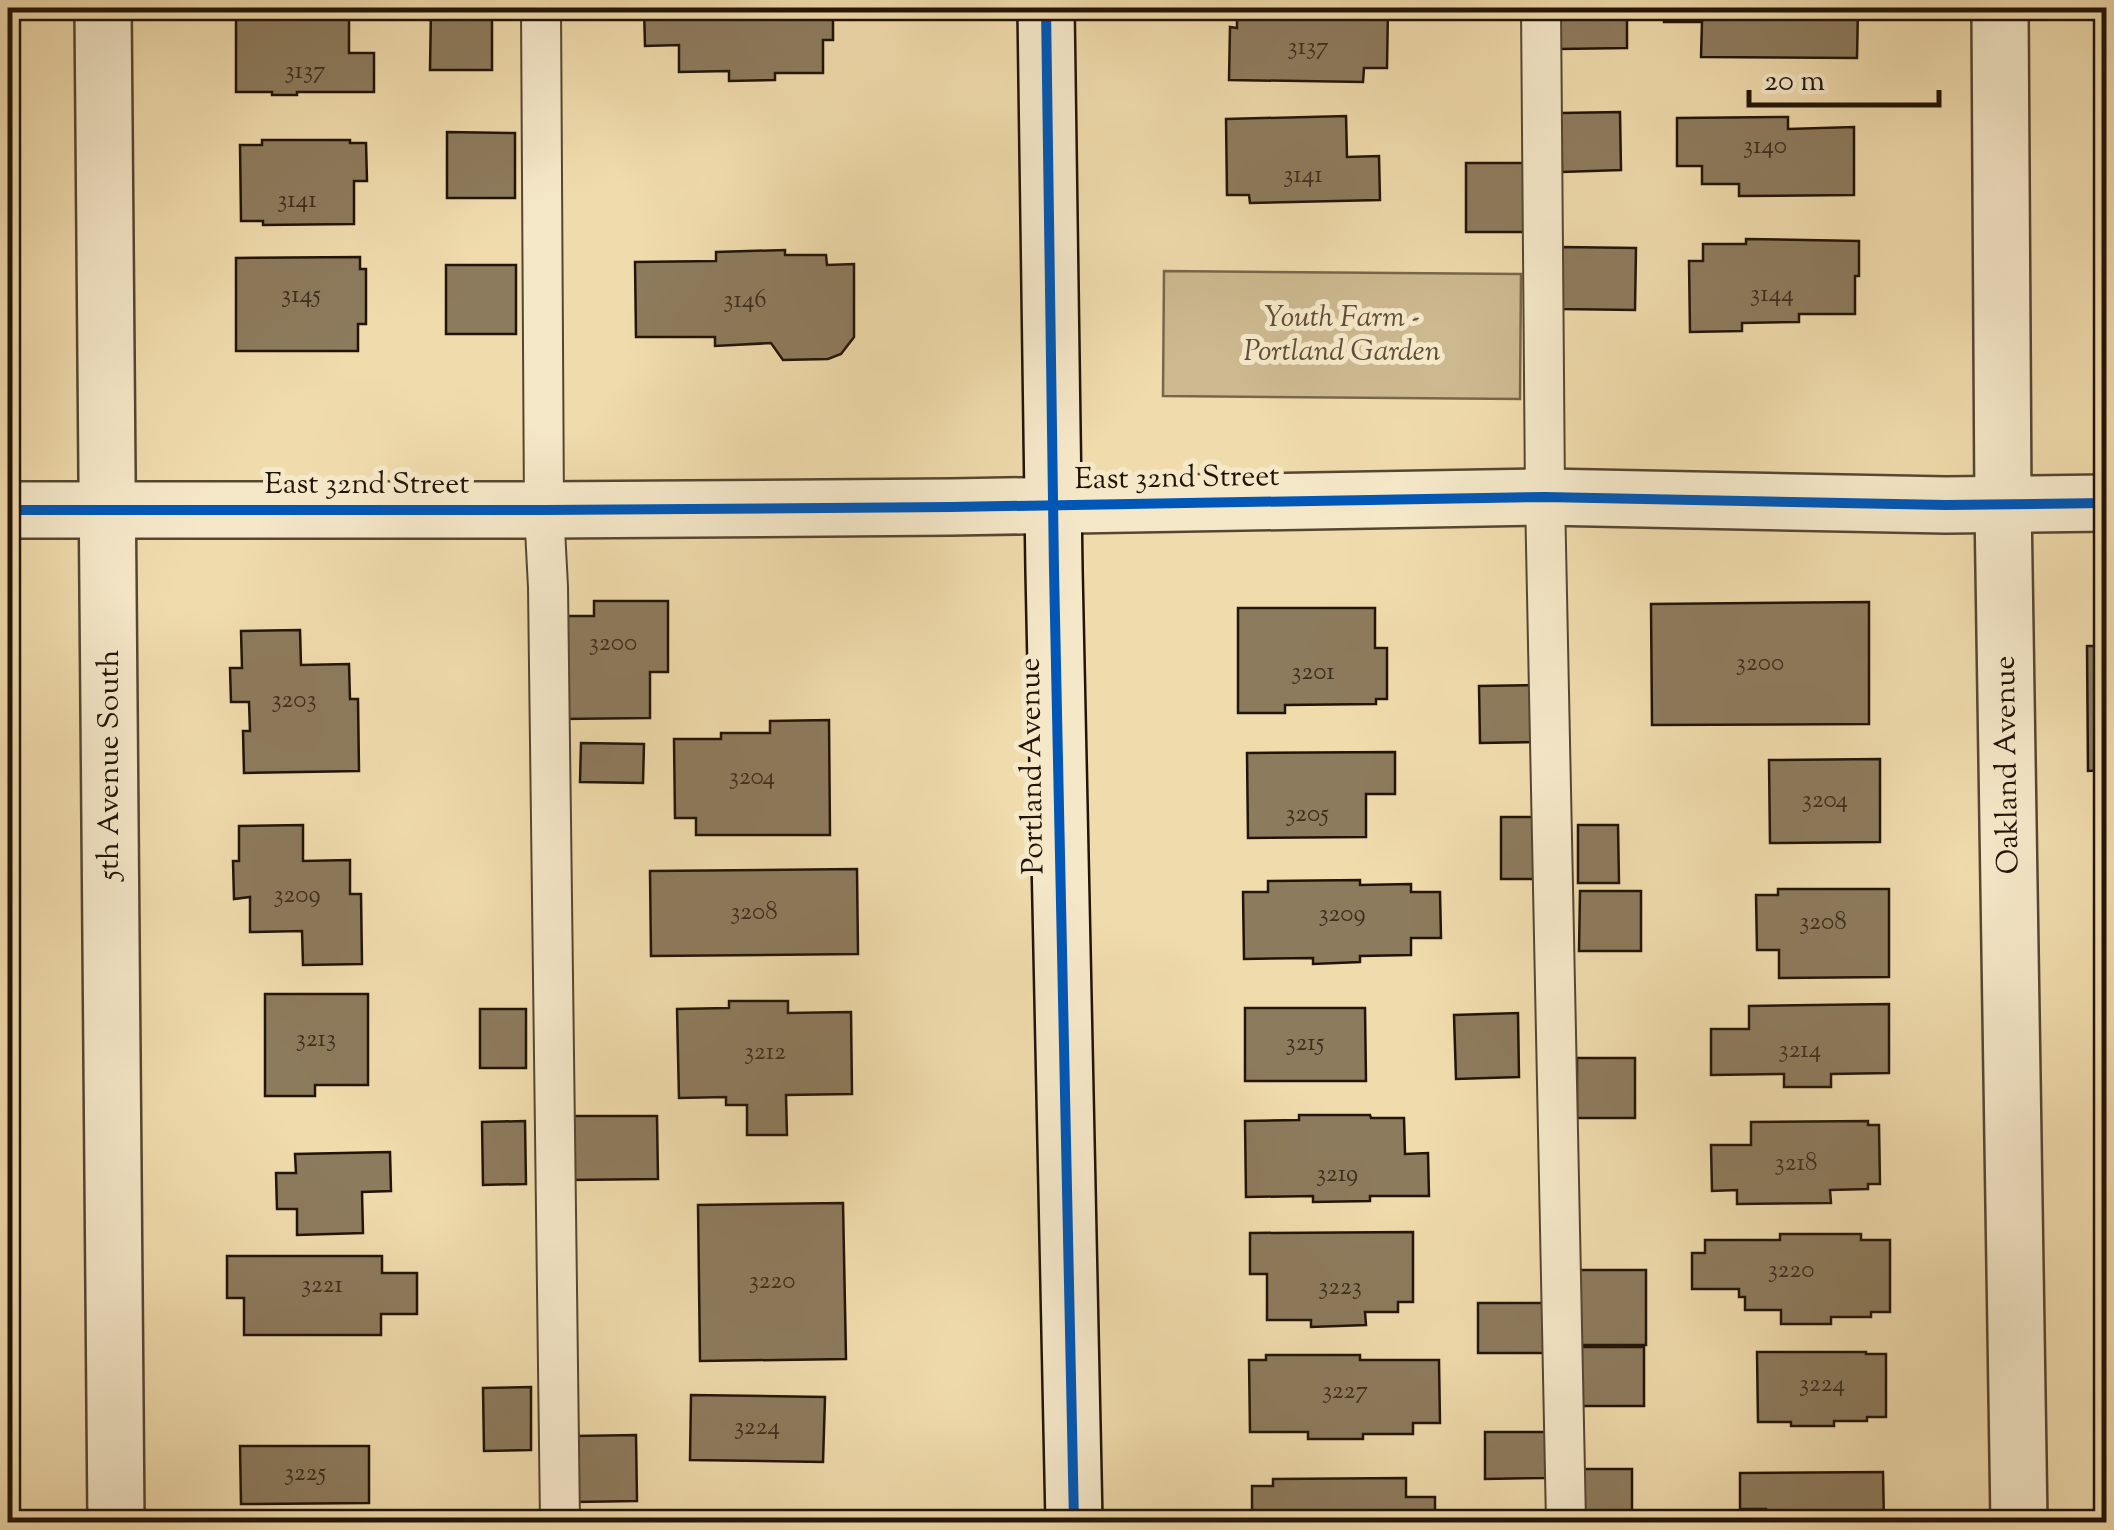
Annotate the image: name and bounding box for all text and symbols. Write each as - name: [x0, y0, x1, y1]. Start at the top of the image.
- house number: 3137: [1287, 30, 1329, 66]
- scale bar: [1749, 45, 1939, 107]
- house number: 3137: [284, 54, 326, 90]
- text: 20 m: [1764, 61, 1825, 104]
- house number: 3140: [1743, 129, 1787, 165]
- house number: 3141: [1283, 158, 1323, 194]
- house number: 3141: [277, 183, 317, 219]
- house number: 3144: [1750, 277, 1794, 313]
- house number: 3145: [281, 278, 321, 314]
- house number: 3146: [723, 283, 767, 319]
- park label: Youth Farm - Portland Garden: [1244, 297, 1441, 374]
- street label: East 32nd Street: [1074, 456, 1280, 502]
- street label: East 32nd Street: [265, 464, 469, 507]
- house number: 3200: [589, 626, 637, 662]
- house number: 3200: [1736, 646, 1784, 682]
- street label: 5th Avenue South: [89, 649, 132, 882]
- house number: 3201: [1291, 655, 1335, 691]
- street label: Oakland Avenue: [1985, 655, 2031, 875]
- street label: Portland Avenue: [1010, 657, 1056, 875]
- house number: 3203: [271, 683, 317, 719]
- house number: 3204: [729, 760, 775, 796]
- house number: 3204: [1802, 783, 1848, 819]
- house number: 3205: [1285, 797, 1329, 833]
- house number: 3209: [273, 878, 321, 914]
- house number: 3208: [730, 895, 778, 931]
- house number: 3209: [1318, 897, 1366, 933]
- house number: 3208: [1799, 905, 1847, 941]
- house number: 3213: [296, 1022, 336, 1058]
- house number: 3215: [1286, 1026, 1325, 1062]
- house number: 3214: [1779, 1033, 1821, 1069]
- house number: 3212: [744, 1035, 786, 1071]
- house number: 3218: [1775, 1146, 1817, 1182]
- house number: 3219: [1316, 1157, 1358, 1193]
- house number: 3220: [1768, 1253, 1814, 1289]
- house number: 3220: [749, 1264, 795, 1300]
- house number: 3221: [301, 1268, 343, 1304]
- house number: 3223: [1318, 1270, 1362, 1306]
- house number: 3224: [1799, 1367, 1845, 1403]
- house number: 3227: [1322, 1374, 1368, 1410]
- house number: 3224: [734, 1410, 780, 1446]
- house number: 3225: [284, 1456, 326, 1492]

